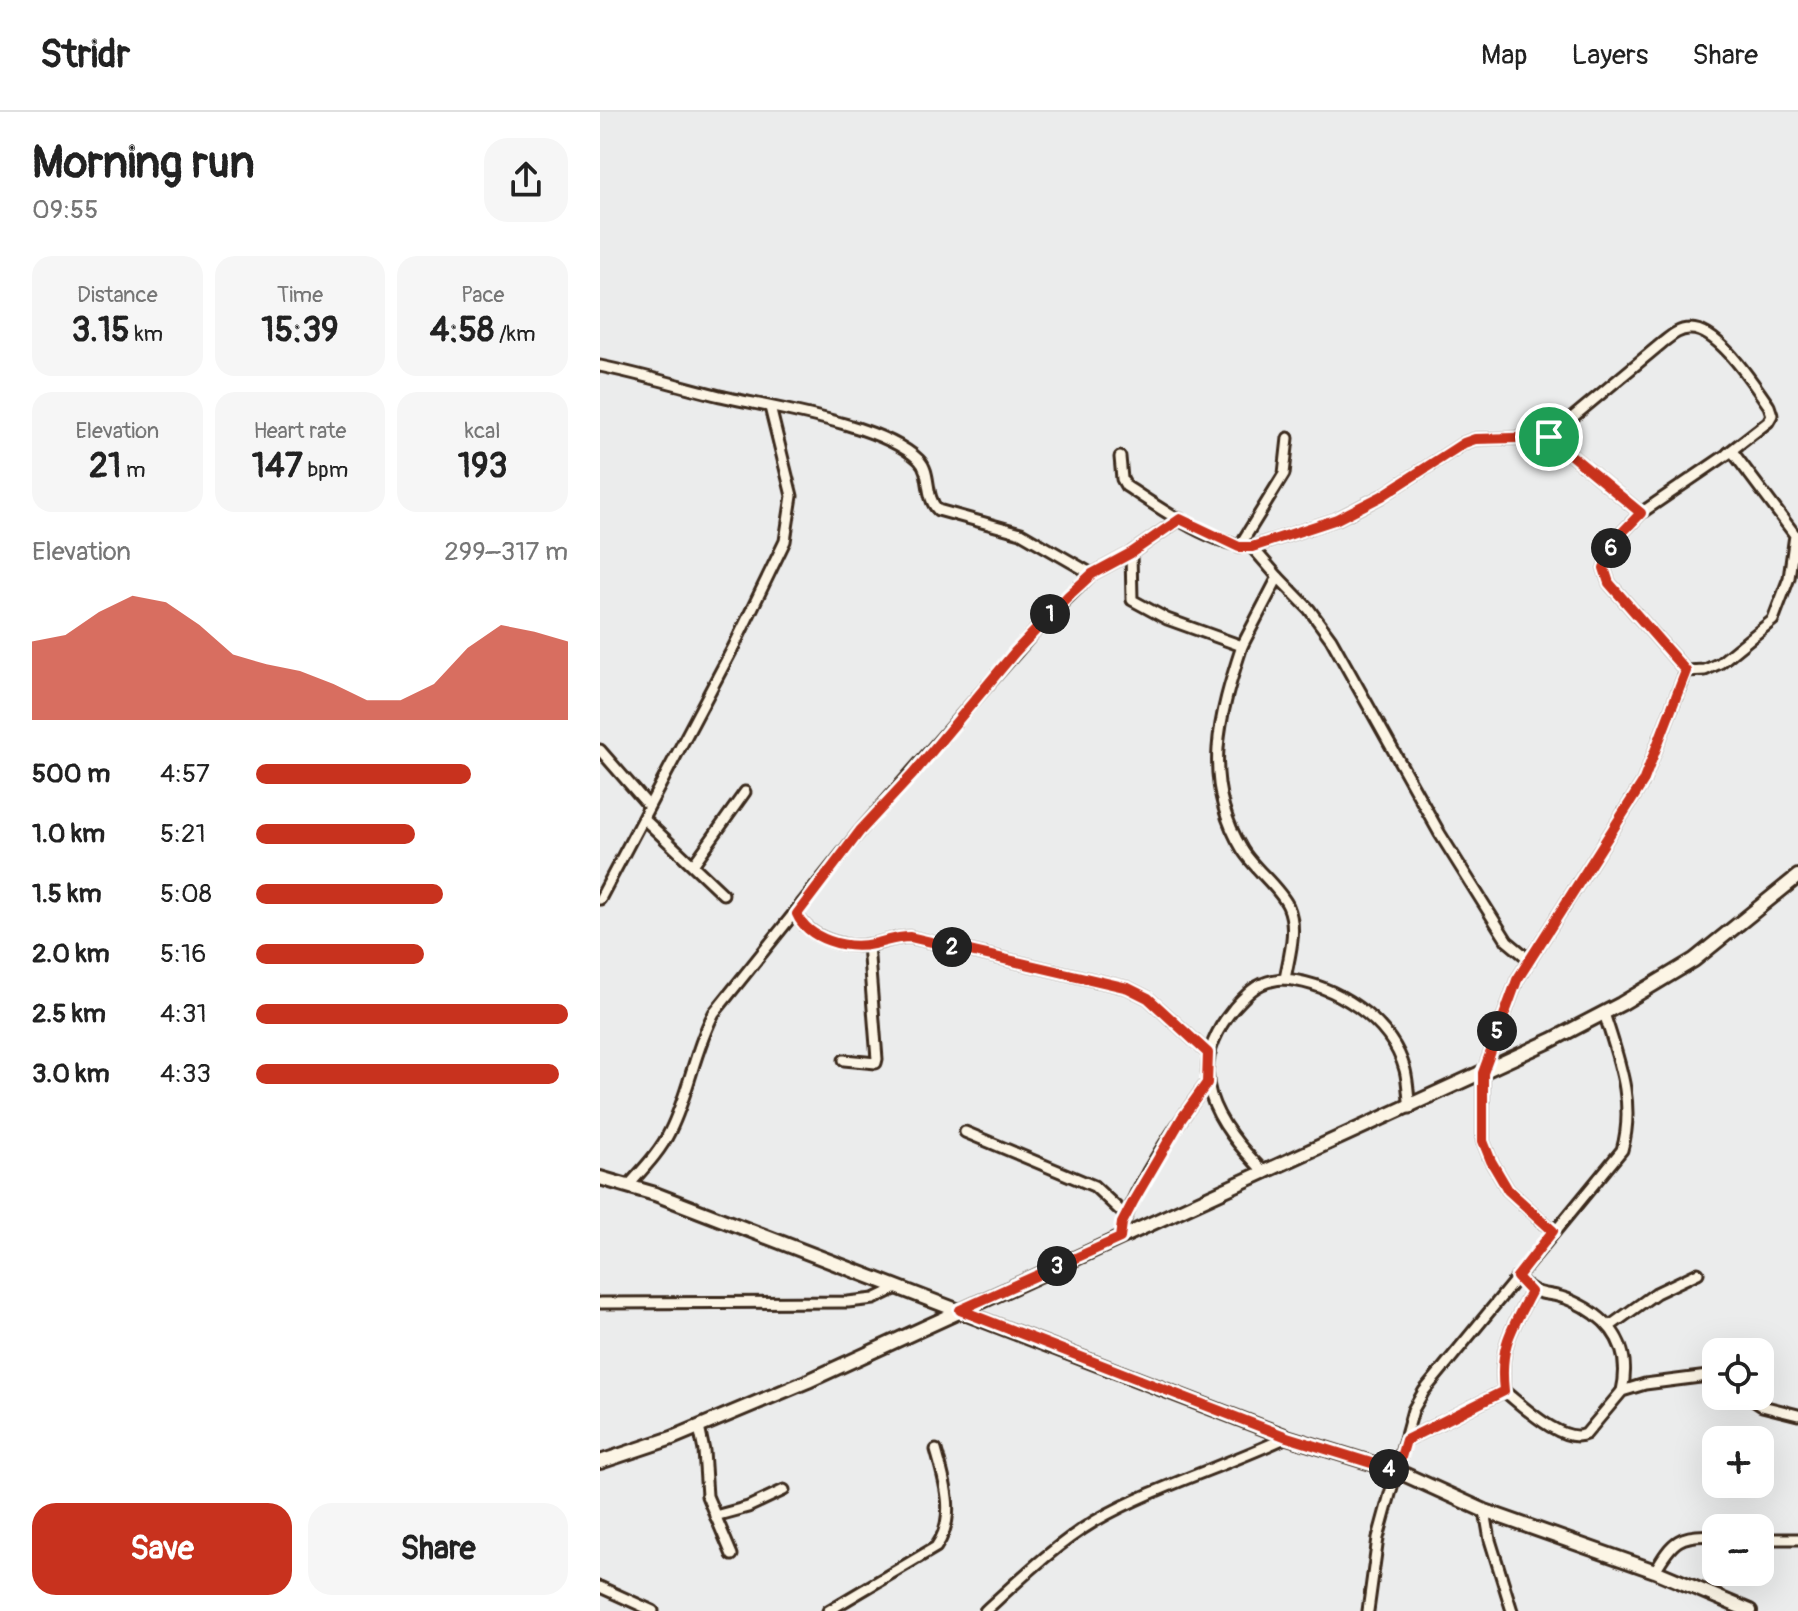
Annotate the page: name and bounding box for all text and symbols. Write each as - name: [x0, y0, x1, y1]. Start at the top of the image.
- text: Stridr: [40, 31, 130, 79]
- text: Map: [1481, 38, 1527, 73]
- text: Layers: [1571, 38, 1648, 73]
- text: Share: [1692, 38, 1758, 73]
- text: Morning run: [32, 136, 255, 191]
- button: share: [484, 138, 568, 222]
- text: 09:55: [32, 194, 98, 226]
- text: Distance: [77, 281, 158, 309]
- text: Time: [277, 281, 323, 309]
- text: Pace: [461, 281, 504, 309]
- text: 3.15: [72, 309, 130, 352]
- text: 15:39: [261, 309, 339, 352]
- text: 4:58: [430, 309, 494, 352]
- text: km: [130, 320, 163, 348]
- text: /km: [494, 320, 536, 348]
- pin: [1515, 403, 1583, 471]
- icon: arrive: [1527, 415, 1571, 459]
- text: Elevation: [75, 417, 159, 445]
- text: Heart rate: [254, 417, 346, 445]
- text: kcal: [465, 417, 501, 445]
- text: 21: [89, 445, 121, 488]
- text: 147: [252, 445, 303, 488]
- text: 193: [458, 445, 508, 488]
- text: m: [121, 456, 146, 484]
- text: bpm: [303, 456, 348, 484]
- pin: 6: [1591, 528, 1631, 568]
- text: 6: [1605, 534, 1617, 562]
- text: Elevation: [32, 536, 131, 568]
- text: 299–317 m: [444, 536, 568, 568]
- pin: 1: [1030, 594, 1070, 634]
- text: 1: [1046, 600, 1054, 628]
- text: 500 m: [32, 758, 110, 790]
- text: 4:57: [160, 758, 210, 790]
- text: 1.0 km: [32, 818, 105, 850]
- text: 5:21: [160, 818, 206, 850]
- text: 1.5 km: [32, 878, 102, 910]
- text: 5:08: [160, 878, 212, 910]
- pin: 2: [932, 927, 972, 967]
- text: 2: [946, 933, 958, 961]
- text: 2.0 km: [32, 938, 110, 970]
- text: 5:16: [160, 938, 206, 970]
- text: 2.5 km: [32, 998, 106, 1030]
- text: 4:31: [160, 998, 207, 1030]
- pin: 5: [1477, 1011, 1517, 1051]
- text: 5: [1491, 1017, 1503, 1045]
- text: 3.0 km: [32, 1058, 110, 1090]
- text: 4:33: [160, 1058, 211, 1090]
- pin: 3: [1037, 1246, 1077, 1286]
- text: 3: [1051, 1252, 1063, 1280]
- map controls: [1702, 1338, 1774, 1586]
- button: locate: [1702, 1338, 1774, 1410]
- button: +: [1702, 1426, 1774, 1498]
- pin: 4: [1369, 1449, 1409, 1489]
- text: 4: [1383, 1455, 1395, 1483]
- button: Save: [32, 1503, 292, 1595]
- button: Share: [308, 1503, 568, 1595]
- button: −: [1702, 1514, 1774, 1586]

